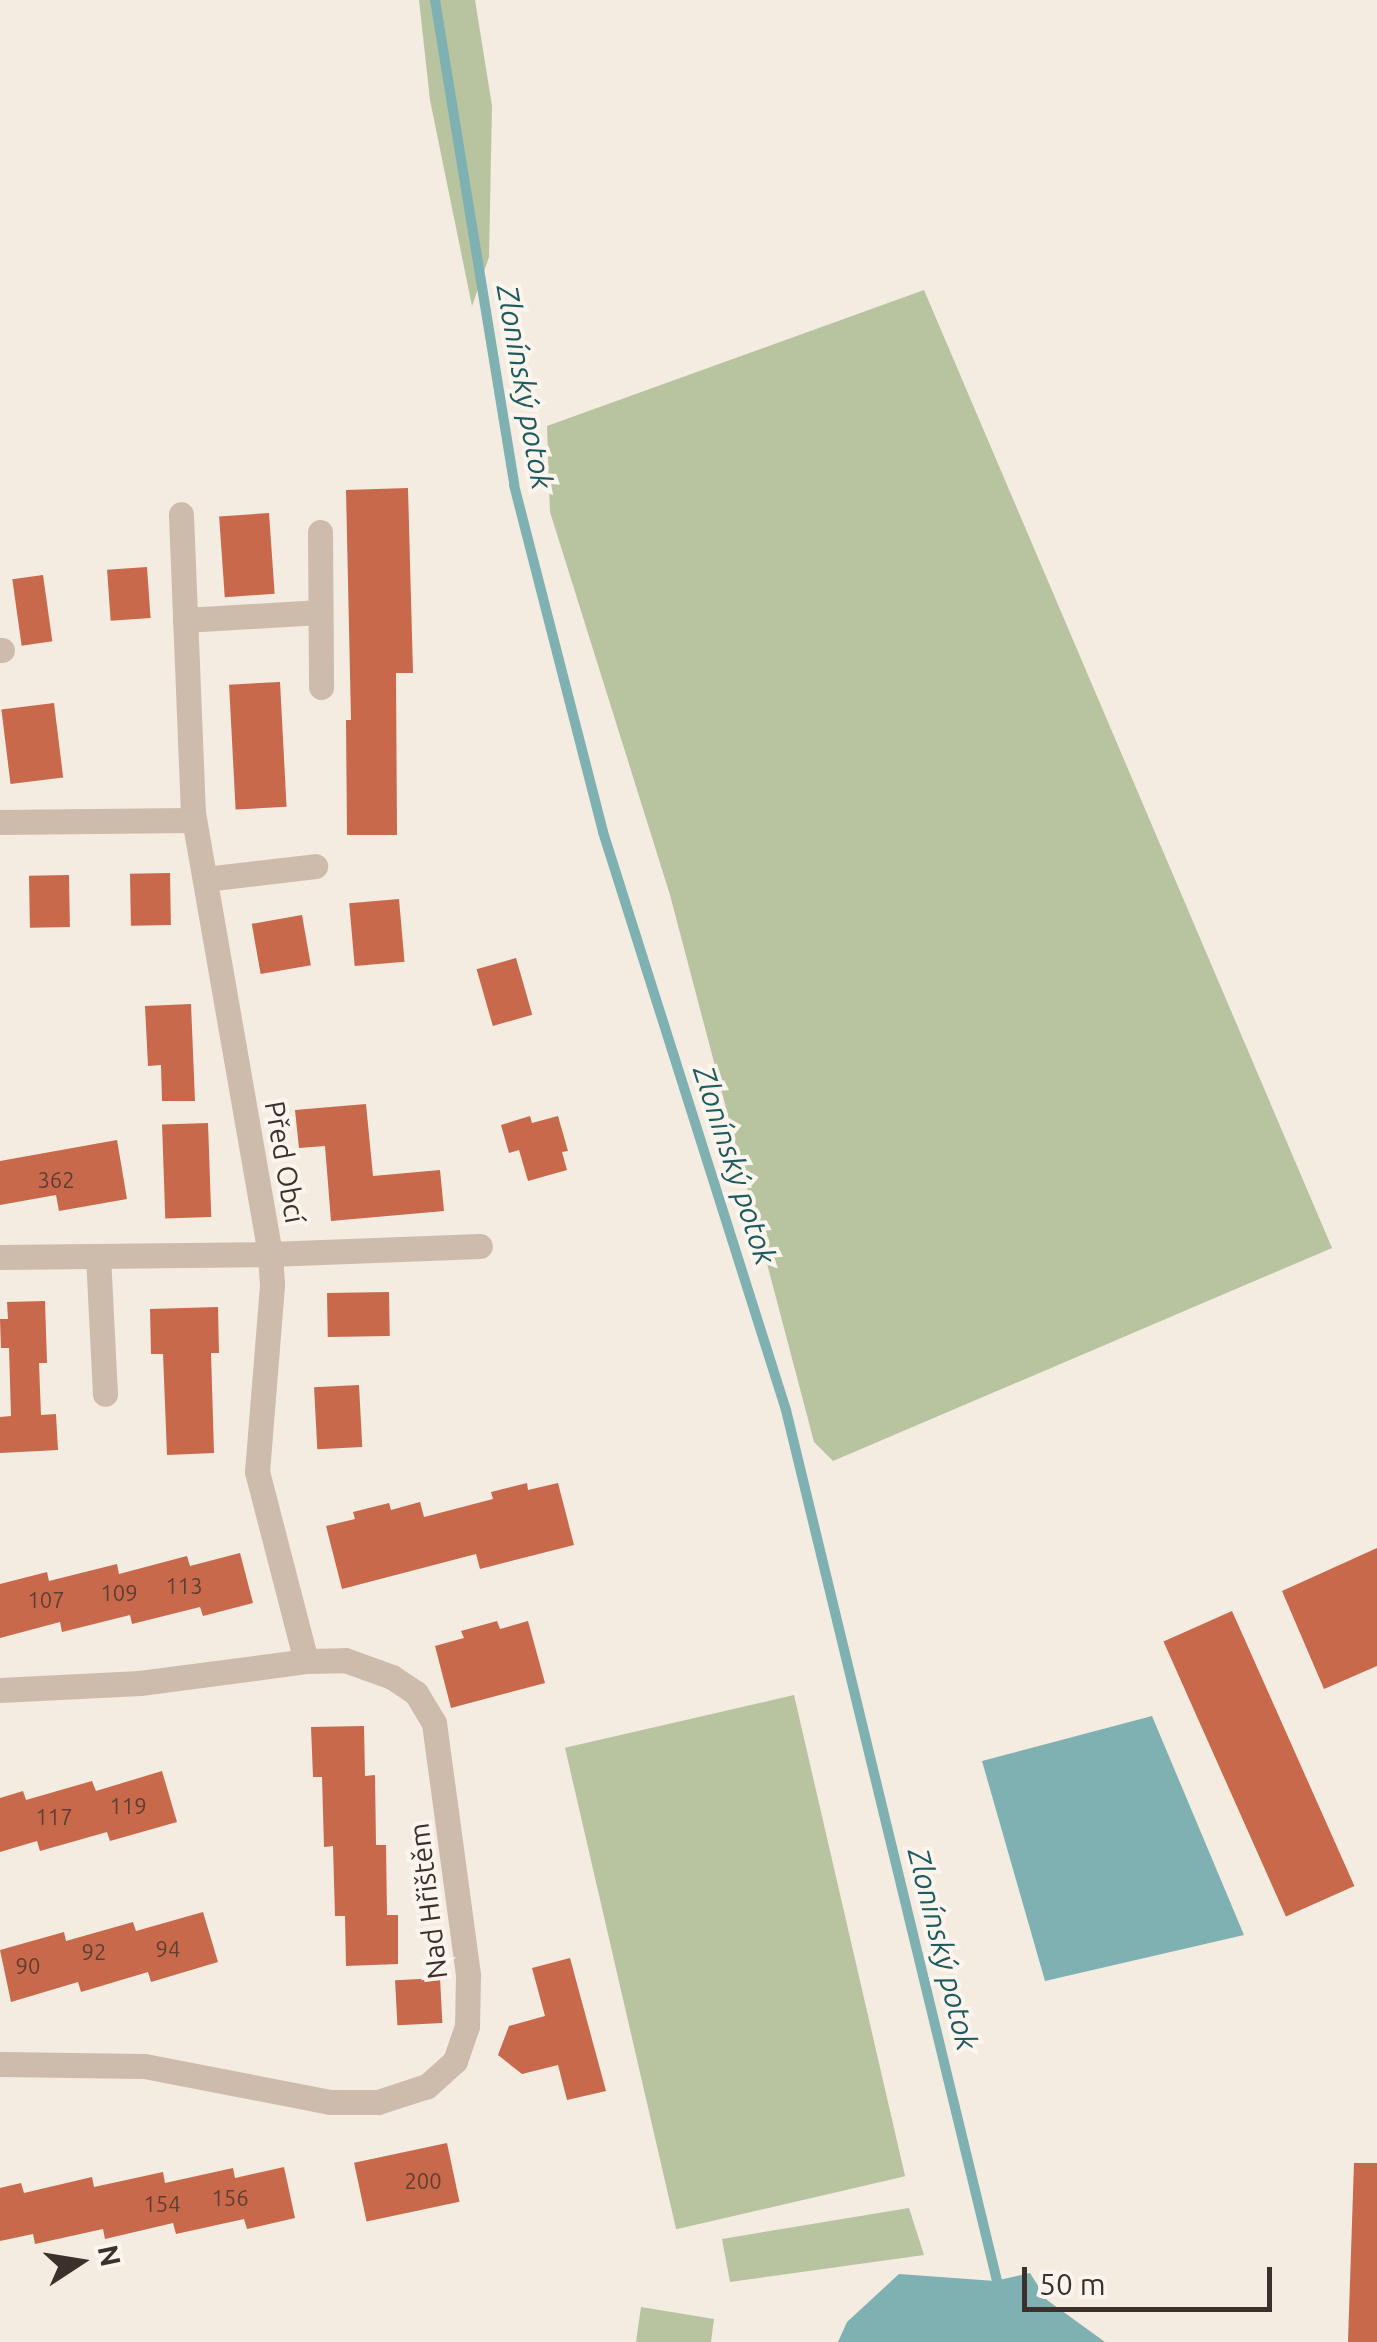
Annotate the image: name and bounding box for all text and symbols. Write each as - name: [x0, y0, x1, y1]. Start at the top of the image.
- water label: Zlonínský potok: [489, 282, 561, 492]
- water label: Zlonínský potok: [686, 1061, 784, 1269]
- street label: Před Obcí: [258, 1098, 312, 1226]
- house number: 362: [37, 1167, 75, 1193]
- house number: 113: [165, 1573, 203, 1599]
- house number: 109: [100, 1580, 138, 1606]
- house number: 107: [27, 1587, 65, 1613]
- house number: 119: [109, 1793, 147, 1819]
- house number: 117: [35, 1804, 73, 1830]
- street label: Nad Hřištěm: [402, 1821, 454, 1981]
- water label: Zlonínský potok: [900, 1844, 986, 2054]
- house number: 94: [156, 1936, 180, 1962]
- house number: 92: [82, 1939, 106, 1965]
- house number: 90: [16, 1953, 40, 1979]
- house number: 200: [404, 2168, 442, 2194]
- house number: 156: [211, 2185, 249, 2211]
- house number: 154: [143, 2191, 181, 2217]
- north arrow: [30, 2212, 130, 2312]
- text: N: [92, 2242, 127, 2269]
- scale bar: [1027, 2247, 1277, 2309]
- text: 50 m: [1039, 2267, 1106, 2301]

